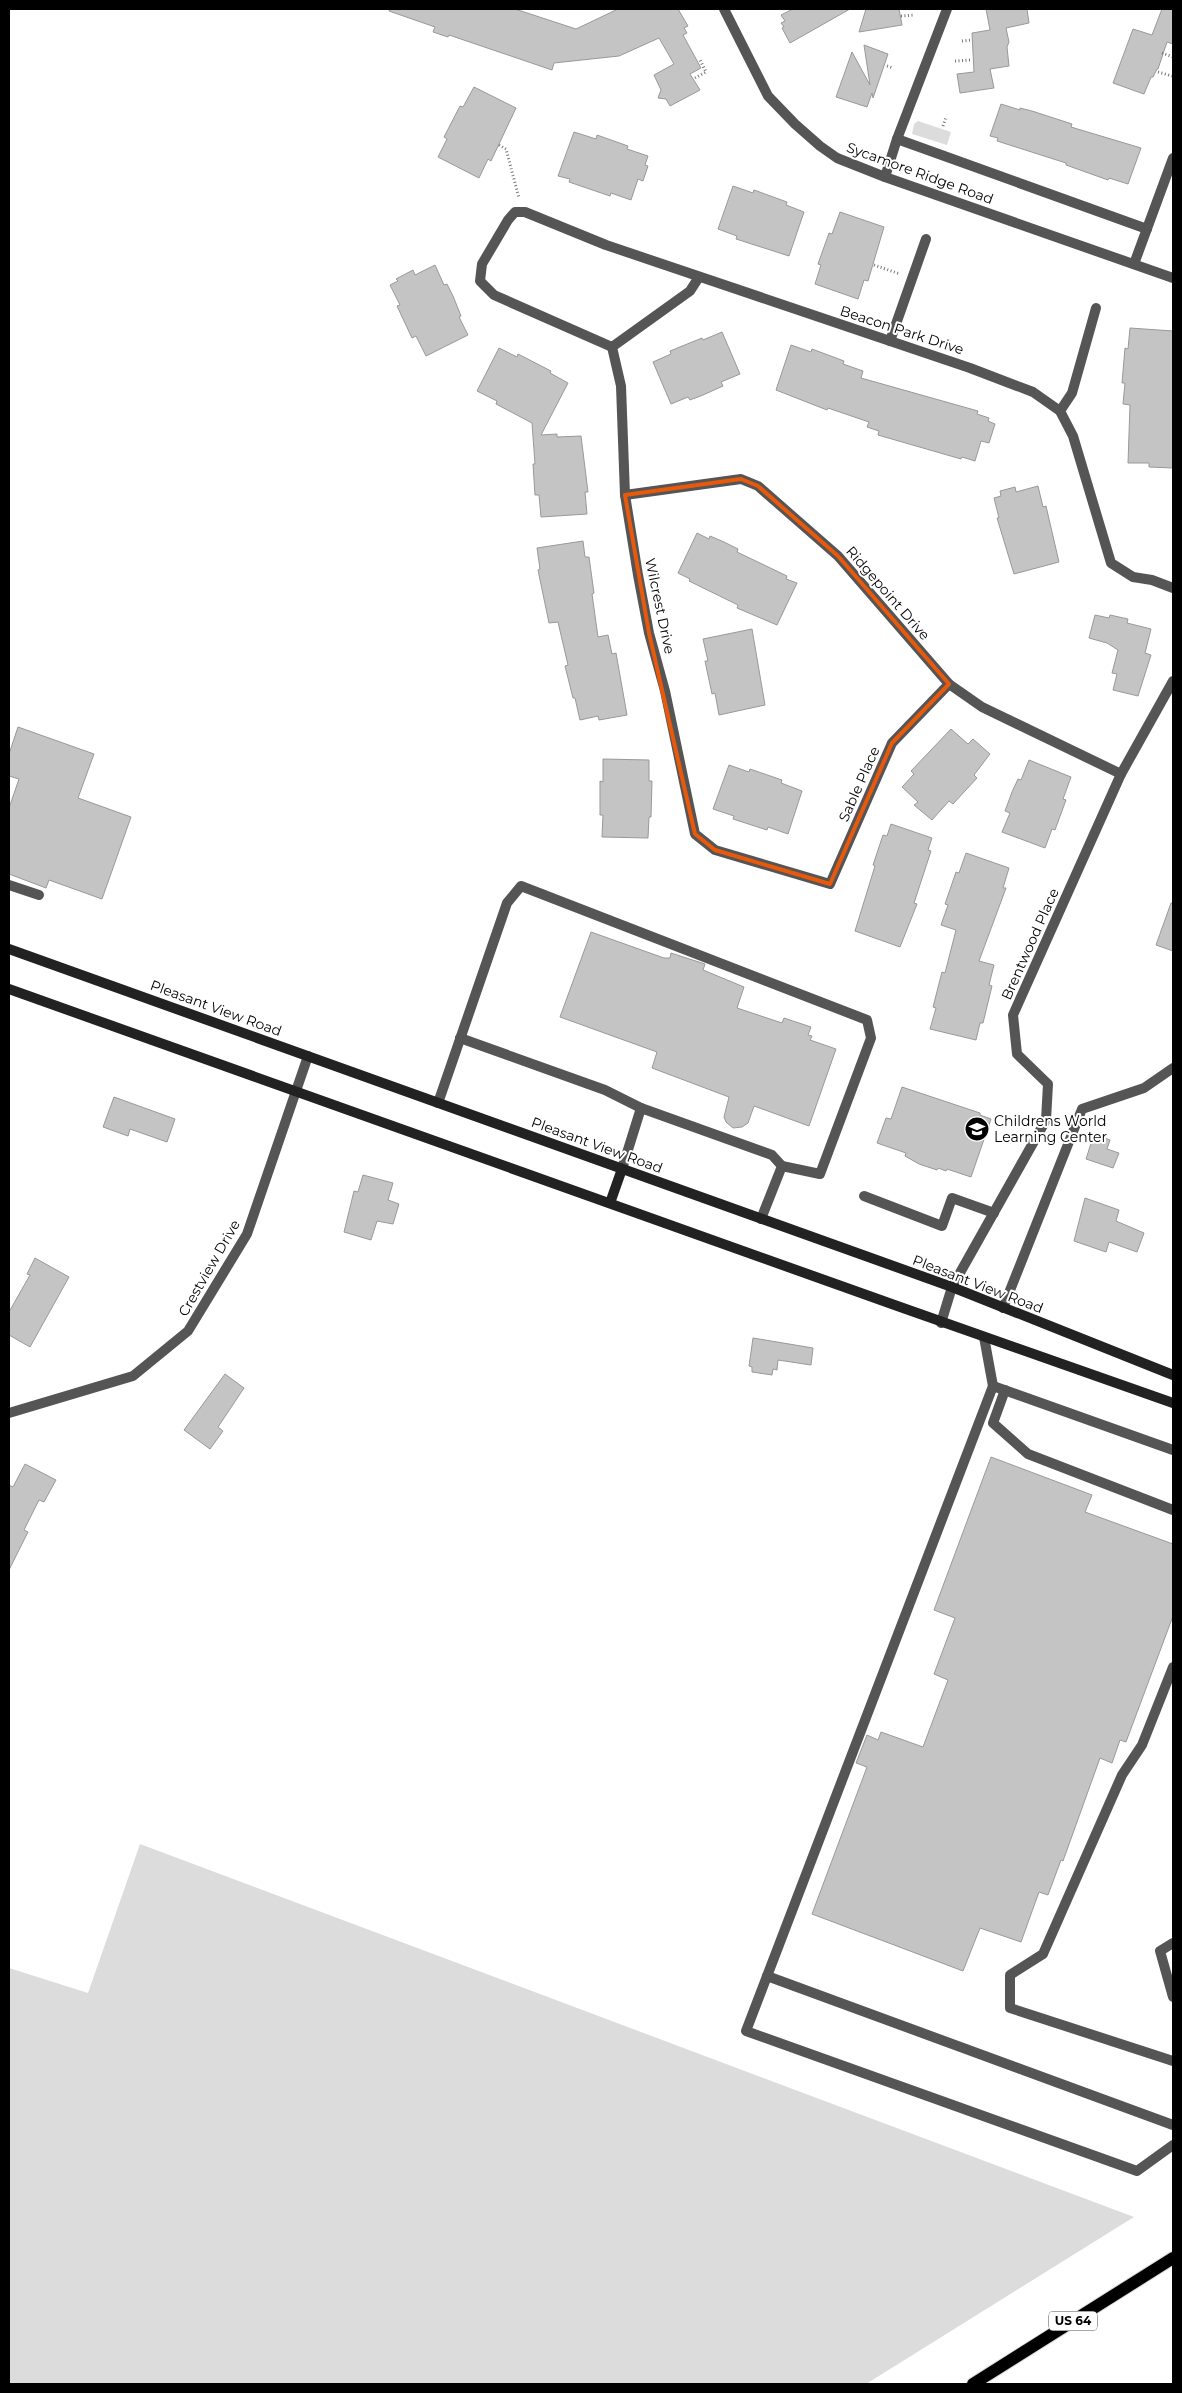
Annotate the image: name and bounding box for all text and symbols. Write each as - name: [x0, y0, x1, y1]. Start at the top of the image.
- street label: Sycamore Ridge Road: [844, 138, 996, 208]
- street label: Beacon Park Drive: [838, 302, 966, 358]
- street label: Ridgepoint Drive: [842, 542, 934, 644]
- street label: Wilcrest Drive: [641, 556, 679, 656]
- street label: Sable Place: [834, 744, 884, 824]
- street label: Brentwood Place: [997, 885, 1063, 1003]
- street label: Pleasant View Road: [148, 976, 284, 1040]
- place label: Childrens World Learning Center: [994, 1112, 1108, 1146]
- street label: Pleasant View Road: [529, 1113, 665, 1177]
- school or university icon: Childrens World Learning Center: [964, 1116, 990, 1142]
- street label: Crestview Drive: [174, 1217, 244, 1319]
- street label: Pleasant View Road: [910, 1251, 1046, 1317]
- road number: US 64: [1049, 2312, 1097, 2330]

